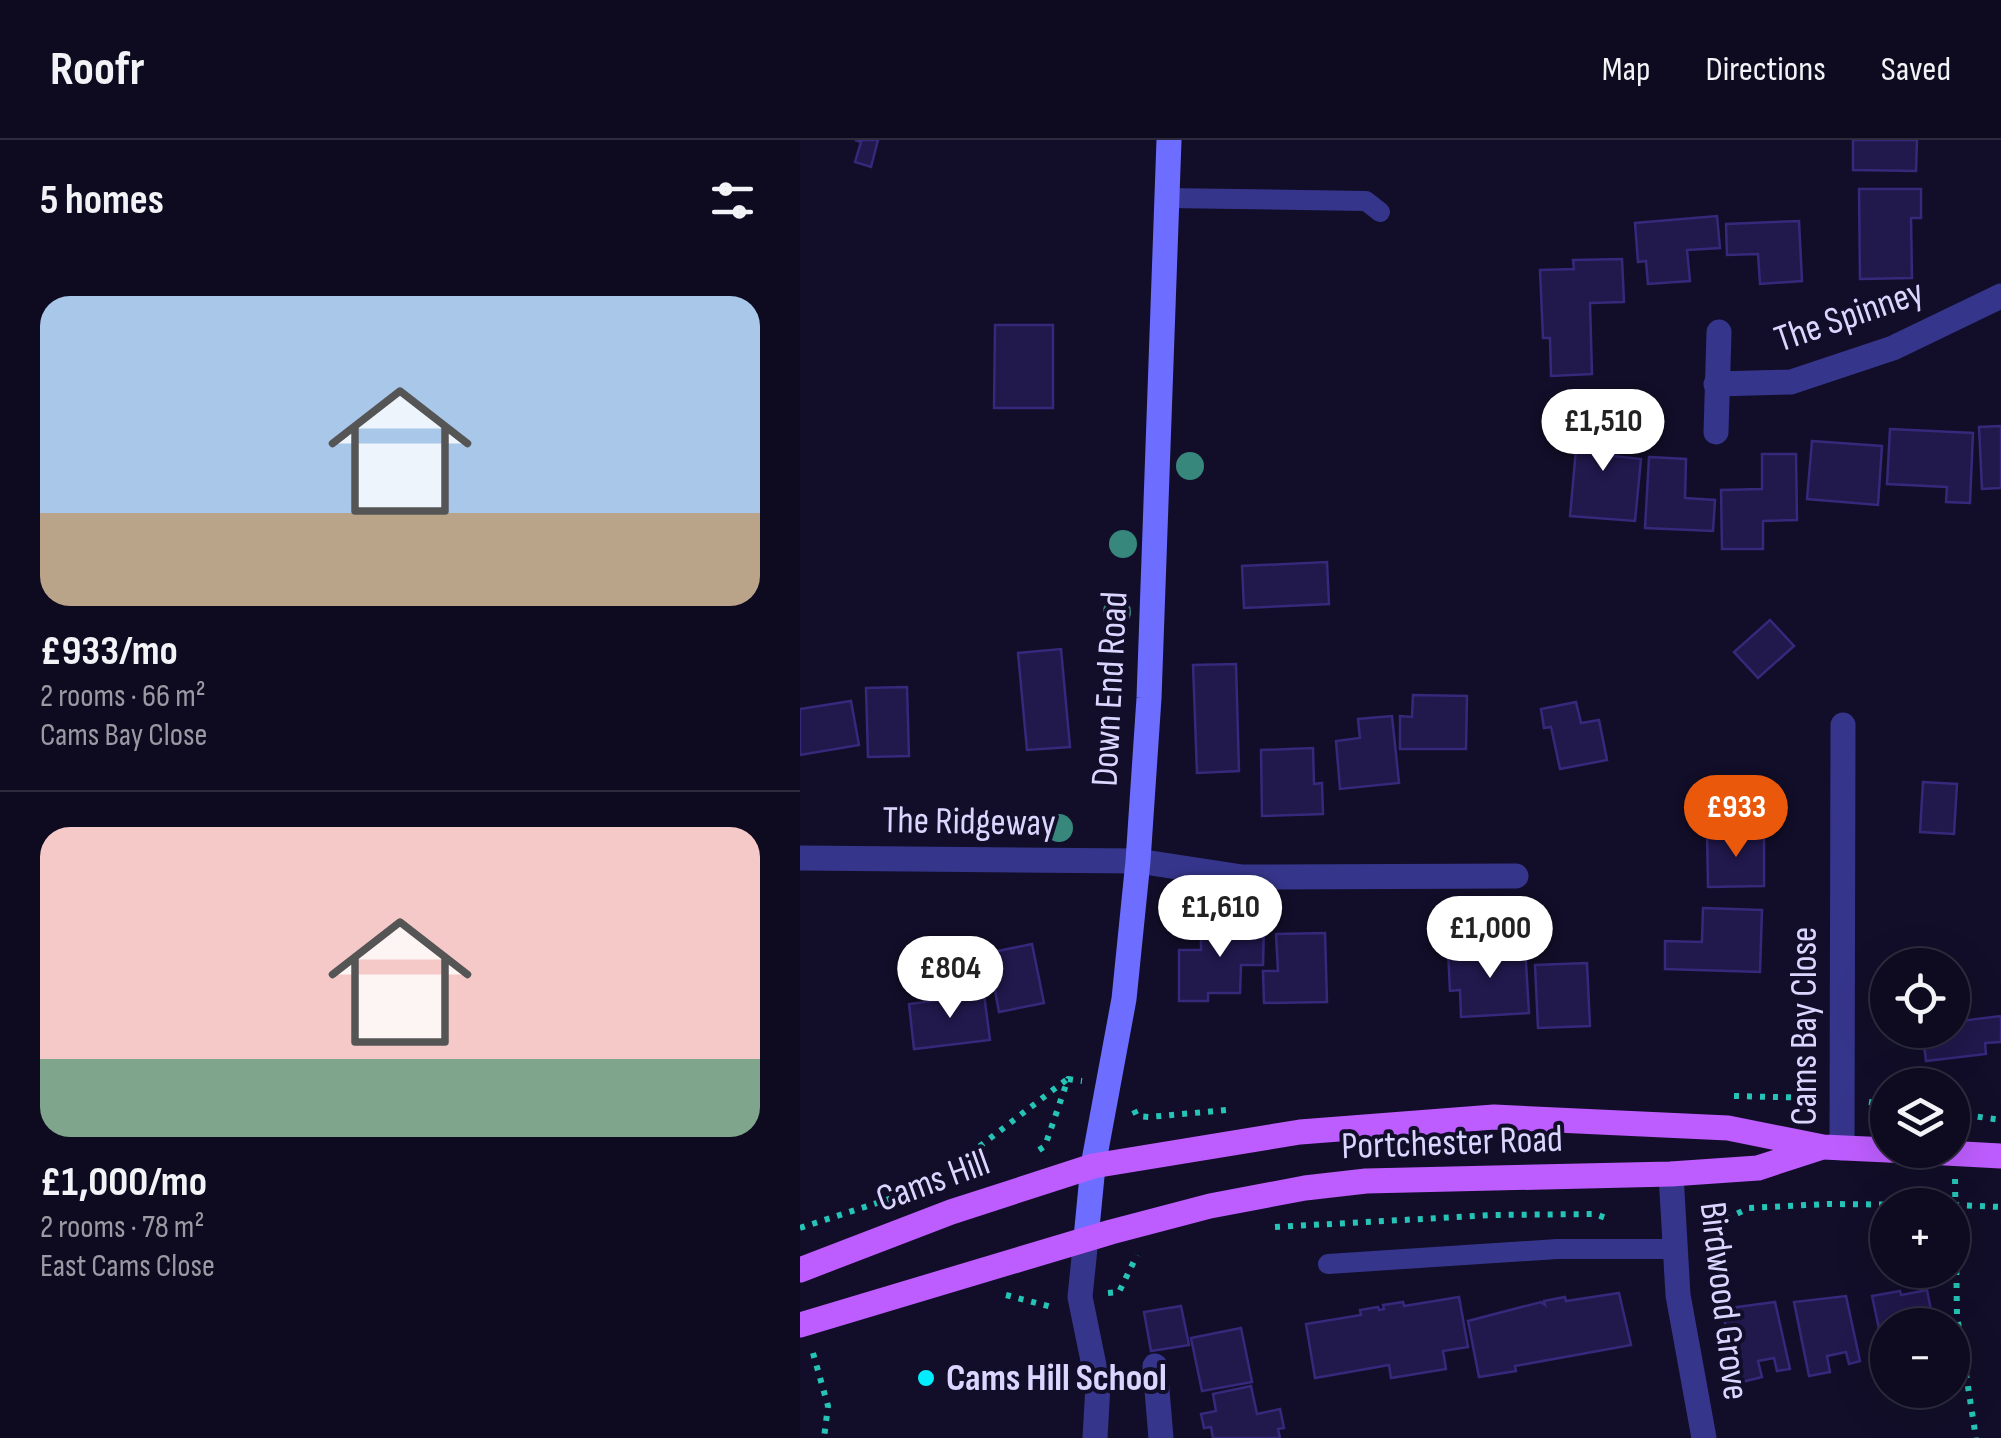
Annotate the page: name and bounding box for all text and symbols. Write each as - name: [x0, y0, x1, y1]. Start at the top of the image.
- text: Roofr: [50, 41, 145, 98]
- text: Map: [1602, 48, 1651, 91]
- text: Directions: [1706, 48, 1826, 91]
- text: Saved: [1881, 48, 1951, 91]
- icon: filters: [705, 173, 760, 228]
- text: 5 homes: [40, 175, 164, 226]
- street label: The Spinney: [1769, 270, 1929, 362]
- icon: home: [310, 361, 490, 541]
- pin: £1,510: [1522, 389, 1684, 474]
- text: £1,510: [1563, 402, 1643, 441]
- street label: Down End Road: [1082, 590, 1138, 788]
- text: £933/mo: [40, 626, 178, 677]
- text: 2 rooms · 66 m²: [40, 677, 206, 716]
- text: Cams Bay Close: [40, 716, 207, 755]
- pin: £933: [1677, 775, 1795, 860]
- text: £933: [1706, 788, 1766, 827]
- street label: The Ridgeway: [882, 798, 1056, 846]
- pin: £1,610: [1139, 875, 1301, 960]
- text: £1,610: [1180, 888, 1260, 927]
- icon: home: [310, 892, 490, 1072]
- pin: £1,000: [1409, 896, 1571, 981]
- text: £1,000: [1449, 909, 1531, 948]
- street label: Cams Bay Close: [1782, 927, 1827, 1125]
- pin: £804: [891, 936, 1009, 1021]
- map controls: [1870, 948, 1970, 1408]
- button: locate: [1870, 948, 1970, 1048]
- text: £804: [919, 949, 981, 988]
- button: layers: [1870, 1068, 1970, 1168]
- street label: Portchester Road: [1340, 1117, 1564, 1169]
- street label: Cams Hill: [870, 1140, 996, 1222]
- text: £1,000/mo: [40, 1157, 207, 1208]
- button: +: [1870, 1188, 1970, 1288]
- street label: Birdwood Grove: [1690, 1199, 1758, 1403]
- text: 2 rooms · 78 m²: [40, 1208, 204, 1247]
- text: East Cams Close: [40, 1247, 215, 1286]
- button: −: [1870, 1308, 1970, 1408]
- place label: Cams Hill School: [946, 1356, 1167, 1401]
- marker: Cams Hill School: [915, 1367, 937, 1389]

